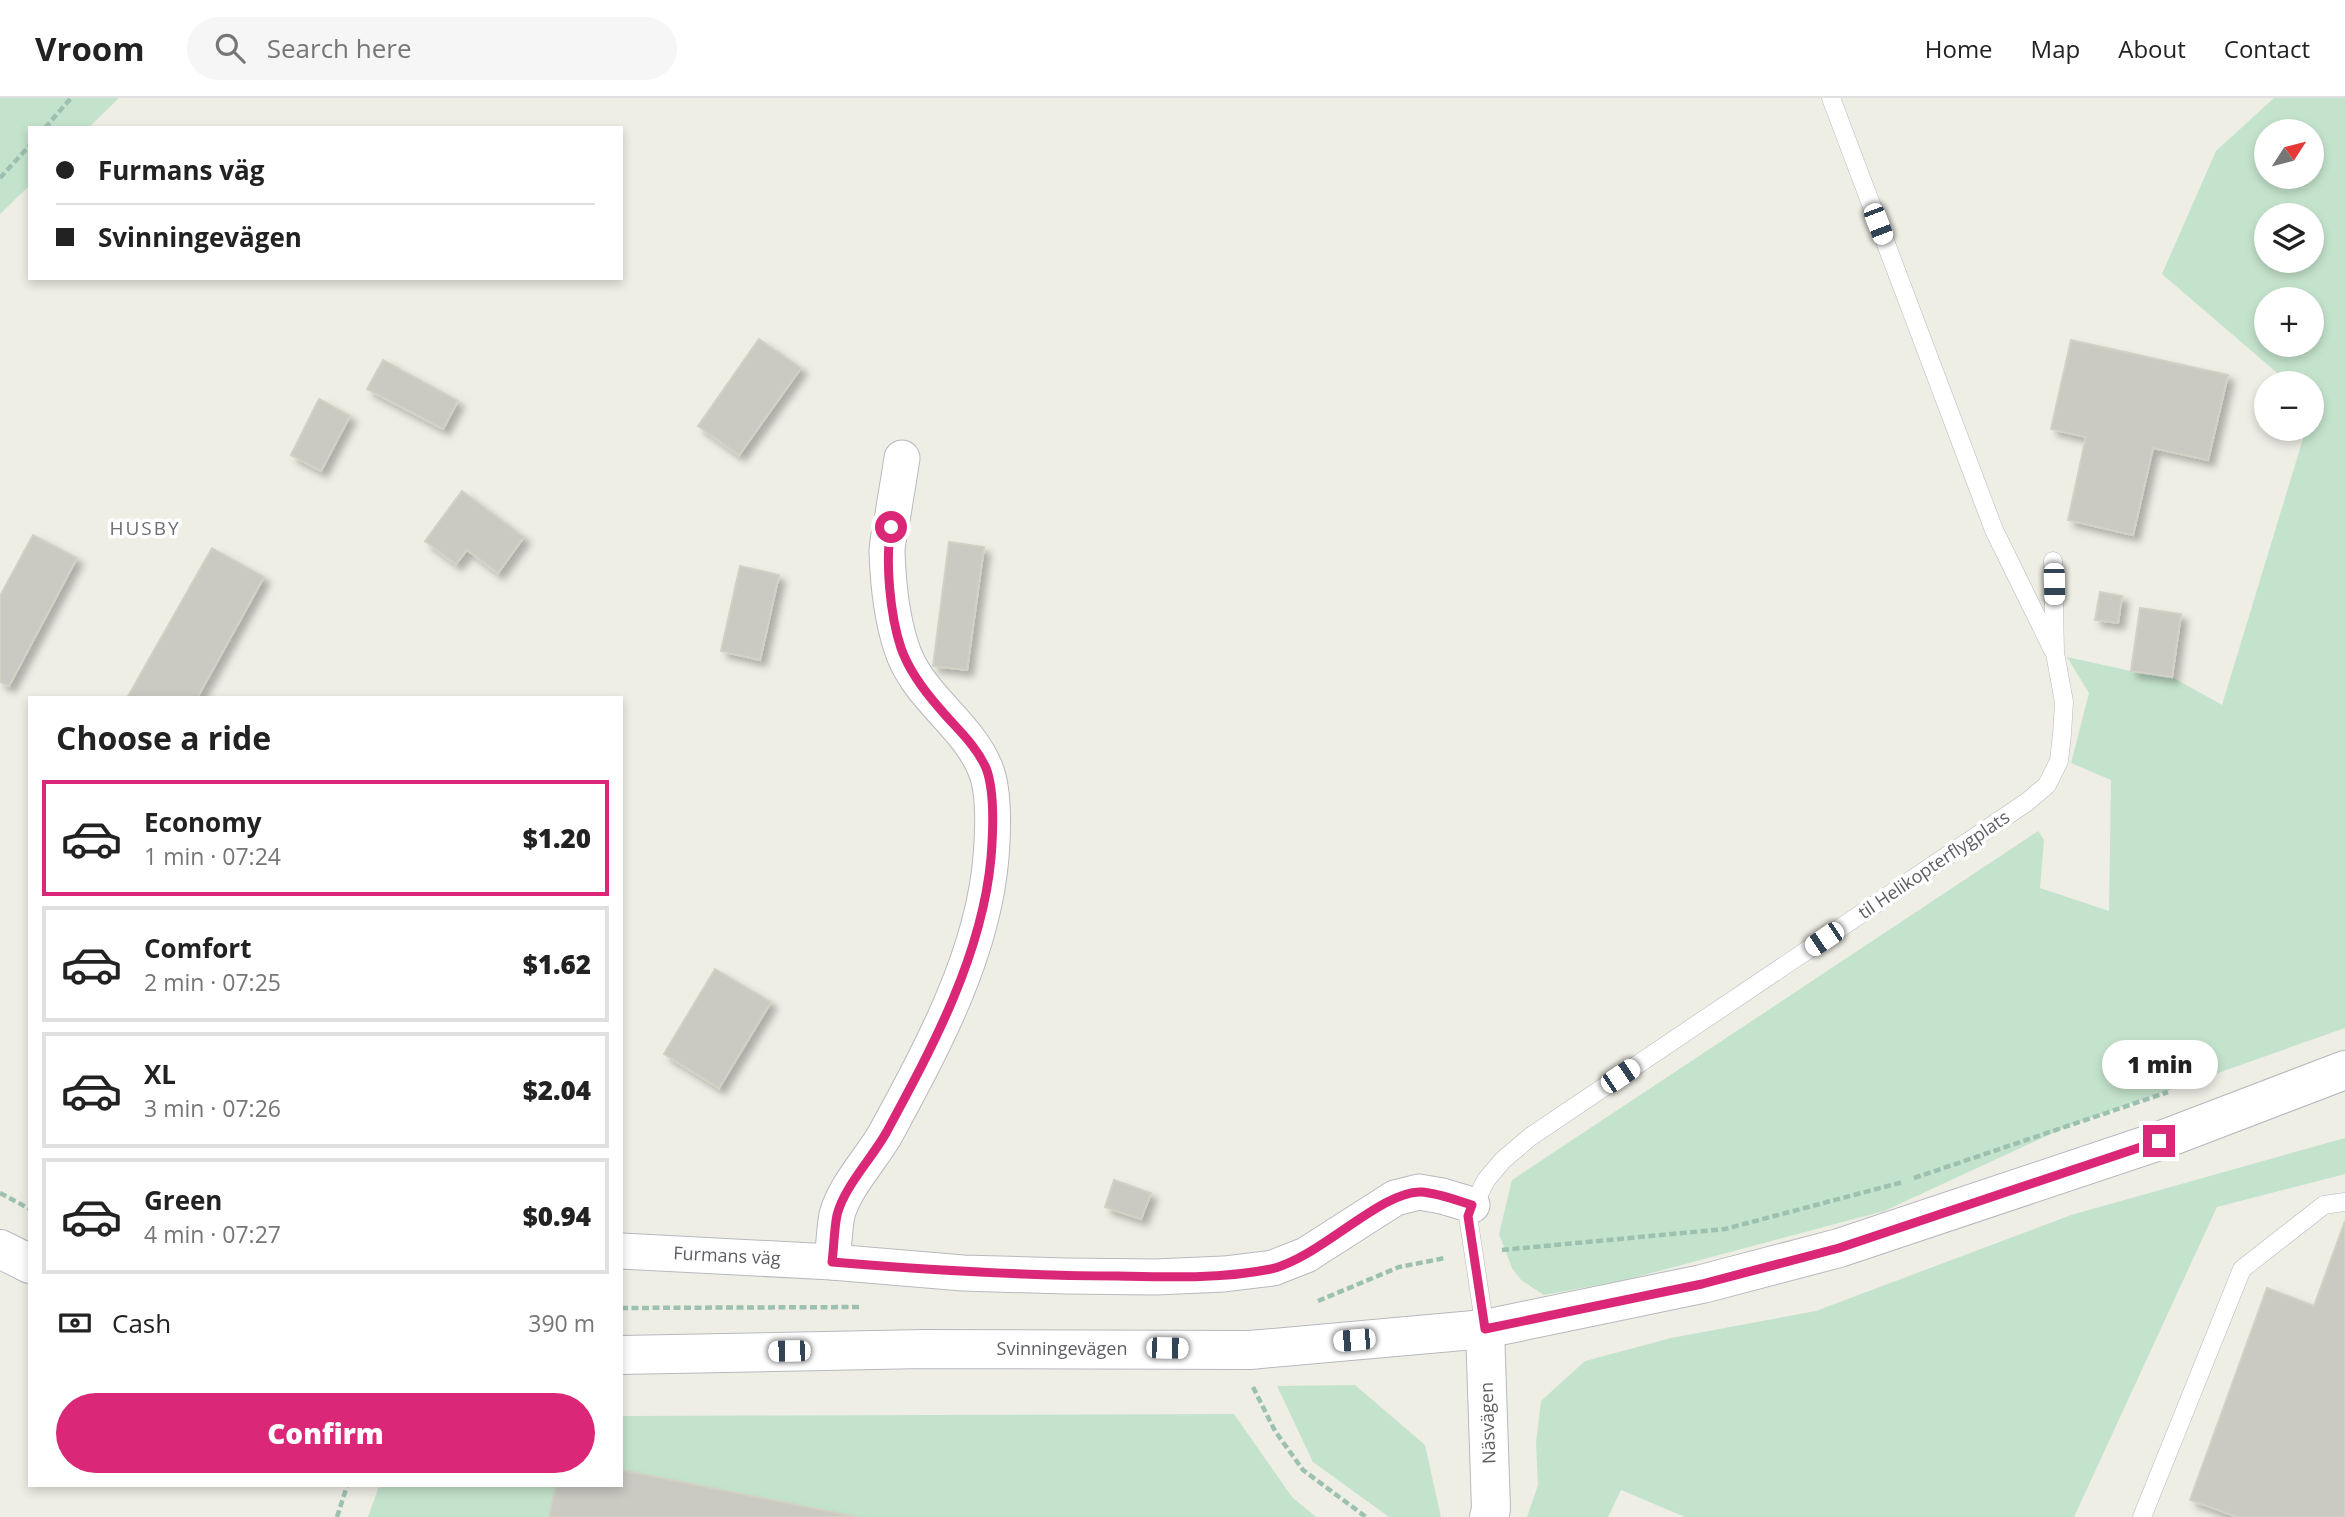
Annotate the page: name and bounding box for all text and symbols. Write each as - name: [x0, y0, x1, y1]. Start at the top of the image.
- search box: [187, 17, 677, 80]
- text: Vroom: [35, 26, 145, 71]
- icon: search: [211, 29, 249, 67]
- text: Search here: [267, 30, 412, 66]
- text: Home: [1925, 32, 1993, 65]
- text: Map: [2031, 32, 2080, 65]
- text: About: [2118, 32, 2186, 65]
- text: Contact: [2224, 32, 2310, 65]
- north arrow: [2254, 119, 2324, 189]
- map controls: [2254, 119, 2324, 441]
- text: Furmans väg: [98, 152, 264, 188]
- car: [1861, 201, 1896, 247]
- button: layers: [2254, 203, 2324, 273]
- text: Svinningevägen: [98, 219, 302, 255]
- button: +: [2254, 287, 2324, 357]
- button: −: [2254, 371, 2324, 441]
- route start: [875, 511, 907, 543]
- district label: HUSBY: [109, 515, 181, 541]
- car: [2044, 563, 2065, 605]
- text: Choose a ride: [56, 716, 271, 759]
- text: Economy: [144, 804, 262, 840]
- street label: til Helikopterflygplats: [1853, 805, 2014, 924]
- icon: car: [60, 807, 123, 870]
- text: $1.20: [523, 820, 591, 856]
- text: 1 min · 07:24: [144, 840, 281, 872]
- car: [1801, 919, 1848, 959]
- text: Comfort: [144, 930, 251, 966]
- icon: car: [60, 933, 123, 996]
- text: $1.62: [523, 946, 591, 982]
- text: 2 min · 07:25: [144, 966, 281, 998]
- callout: 1 min: [2101, 1040, 2217, 1088]
- text: 1 min: [2127, 1048, 2193, 1080]
- text: XL: [144, 1056, 176, 1092]
- car: [1597, 1056, 1644, 1096]
- icon: car: [60, 1059, 123, 1122]
- text: $2.04: [523, 1072, 591, 1108]
- text: 3 min · 07:26: [144, 1092, 281, 1124]
- route end: [2143, 1125, 2175, 1157]
- text: Green: [144, 1182, 222, 1218]
- icon: car: [60, 1185, 123, 1248]
- text: $0.94: [523, 1198, 591, 1234]
- text: 4 min · 07:27: [144, 1218, 281, 1250]
- street label: Furmans väg: [673, 1240, 782, 1270]
- icon: cash: [56, 1304, 94, 1342]
- text: Cash: [112, 1305, 171, 1341]
- text: 390 m: [528, 1307, 595, 1339]
- car: [1333, 1328, 1376, 1352]
- street label: Svinningevägen: [997, 1336, 1127, 1360]
- car: [1146, 1337, 1189, 1359]
- car: [768, 1340, 811, 1362]
- street label: Näsvägen: [1474, 1382, 1500, 1464]
- button: Confirm: [56, 1393, 595, 1473]

